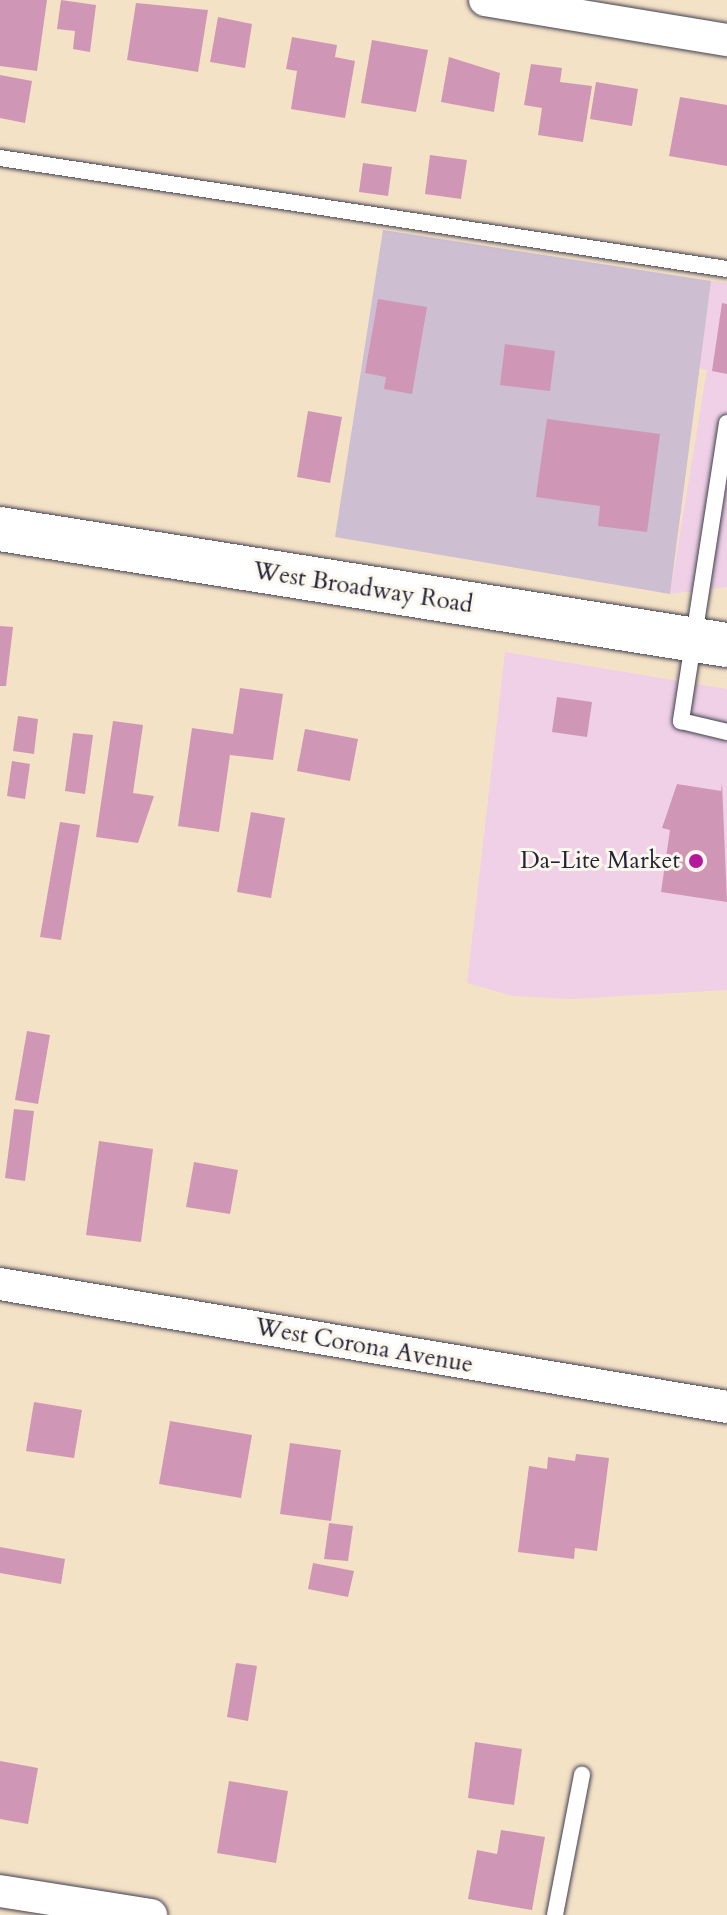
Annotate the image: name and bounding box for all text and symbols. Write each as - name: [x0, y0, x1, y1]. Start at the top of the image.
- street label: West Broadway Road: [251, 556, 475, 620]
- place label: Da-Lite Market: [520, 847, 680, 875]
- marker: Da-Lite Market: [687, 852, 705, 870]
- street label: West Corona Avenue: [253, 1313, 475, 1379]

